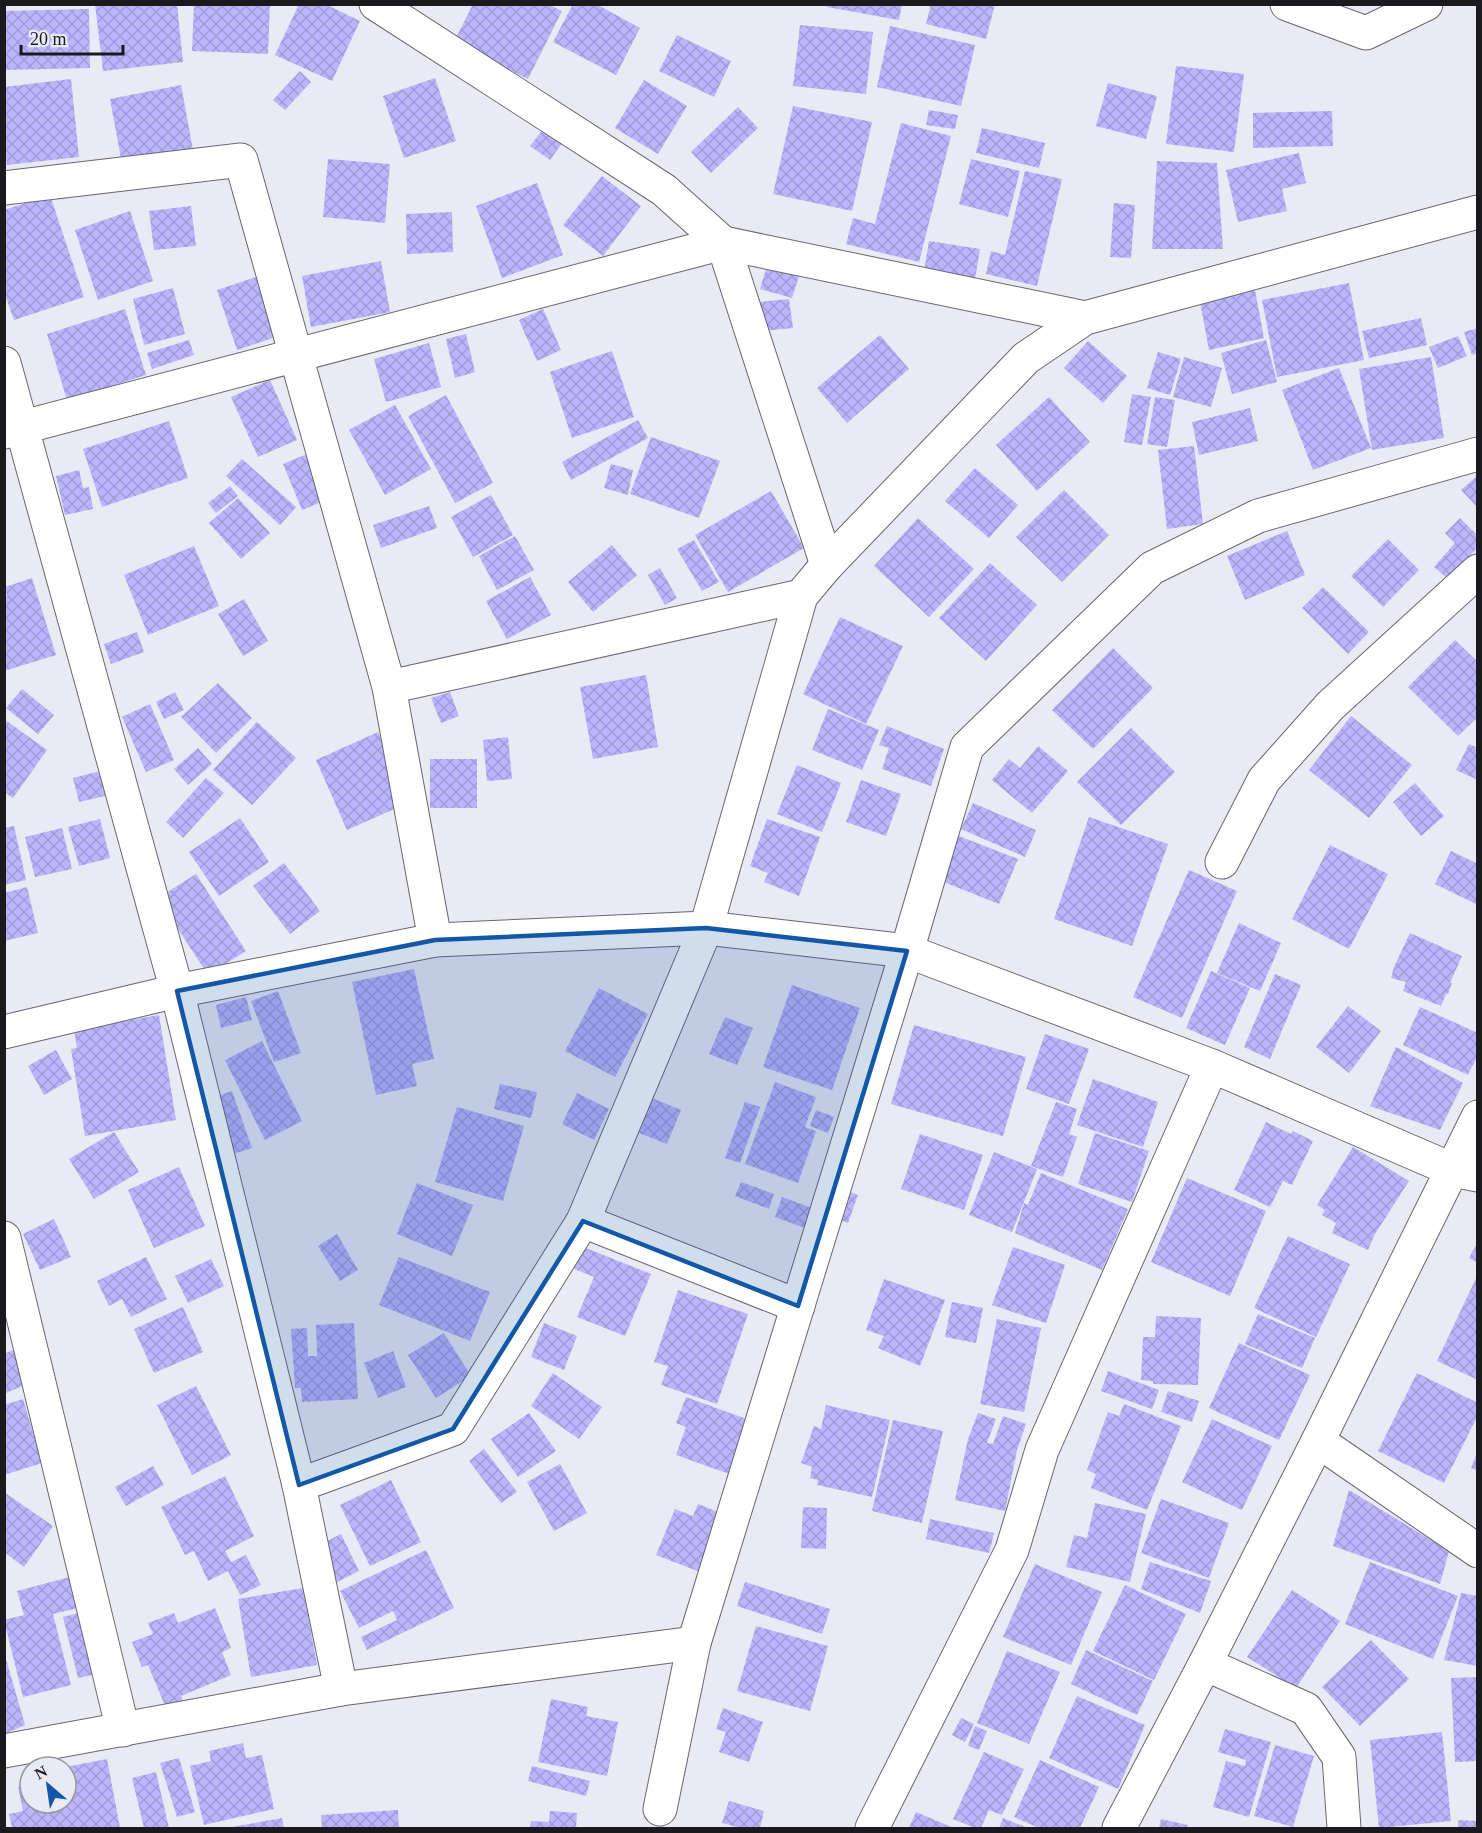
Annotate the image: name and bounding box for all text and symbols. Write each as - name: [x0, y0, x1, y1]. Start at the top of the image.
- scale bar: [21, 18, 123, 56]
- text: 20 m: [30, 29, 67, 49]
- north arrow: [18, 1755, 78, 1815]
- text: N: [32, 1762, 51, 1783]

